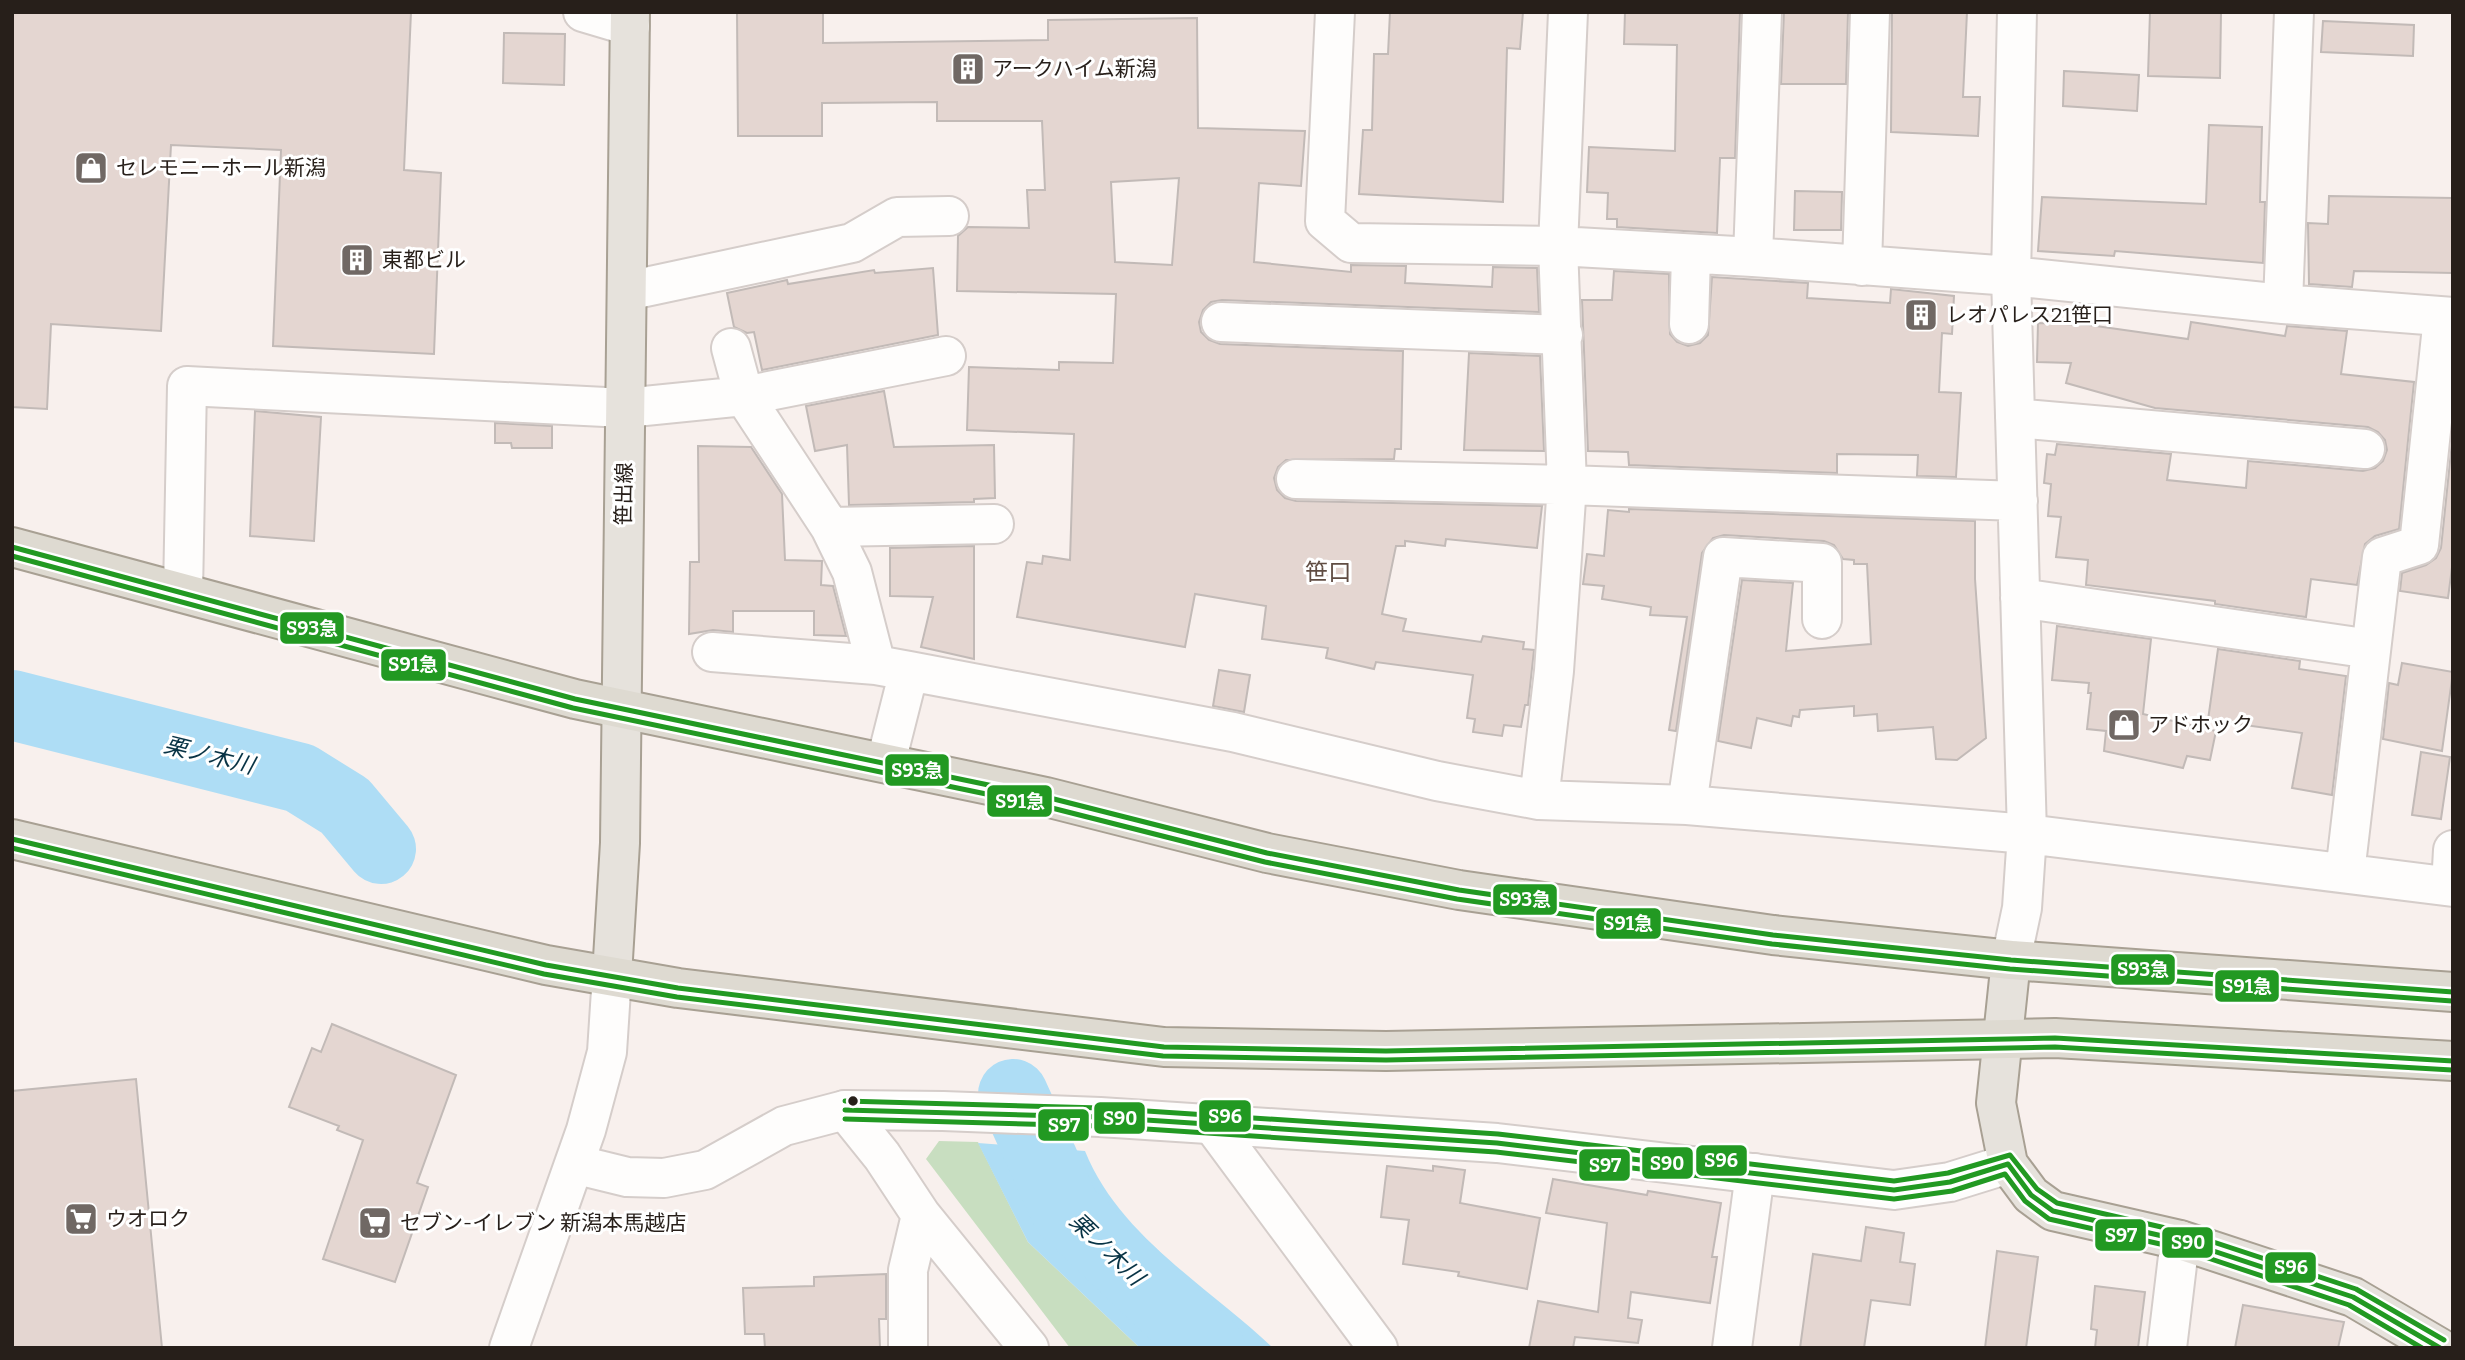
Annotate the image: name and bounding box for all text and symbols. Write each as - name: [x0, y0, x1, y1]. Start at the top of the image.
- building icon: アークハイム新潟: [949, 50, 987, 88]
- place label: アークハイム新潟: [992, 56, 1157, 82]
- shop icon: セレモニーホール新潟: [72, 149, 110, 187]
- place label: セレモニーホール新潟: [116, 155, 326, 181]
- building icon: 東都ビル: [338, 241, 376, 279]
- place label: 東都ビル: [382, 247, 466, 273]
- building icon: レオパレス21笹口: [1902, 296, 1940, 334]
- place label: レオパレス21笹口: [1946, 302, 2113, 328]
- street label: 笹出線: [610, 462, 638, 526]
- district label: 笹口: [1305, 558, 1351, 586]
- line badge: S93急: [279, 611, 345, 645]
- text: S93急: [286, 617, 338, 640]
- line badge: S91急: [380, 648, 447, 682]
- text: S91急: [388, 653, 438, 676]
- shop icon: アドホック: [2105, 706, 2143, 744]
- place label: アドホック: [2148, 712, 2253, 738]
- water label: 栗ノ木川: [161, 730, 260, 780]
- line badge: S93急: [884, 753, 950, 787]
- text: S93急: [891, 759, 943, 782]
- line badge: S91急: [986, 784, 1053, 818]
- text: S91急: [995, 790, 1045, 813]
- line badge: S93急: [1492, 883, 1558, 916]
- text: S93急: [1499, 888, 1551, 911]
- line badge: S91急: [1595, 907, 1662, 940]
- text: S91急: [1603, 912, 1653, 935]
- line badge: S93急: [2110, 953, 2176, 986]
- text: S93急: [2117, 958, 2169, 981]
- line badge: S91急: [2214, 969, 2280, 1003]
- text: S91急: [2222, 975, 2272, 998]
- unlabelled marker: [846, 1094, 860, 1108]
- line badge: S96: [1198, 1099, 1252, 1133]
- line badge: S90: [1093, 1101, 1146, 1135]
- text: S96: [1208, 1105, 1242, 1128]
- text: S90: [1103, 1107, 1137, 1130]
- line badge: S97: [1037, 1108, 1090, 1142]
- text: S97: [1048, 1114, 1080, 1137]
- line badge: S96: [1695, 1144, 1748, 1177]
- line badge: S90: [1641, 1146, 1694, 1180]
- line badge: S97: [1578, 1148, 1631, 1182]
- text: S96: [1704, 1149, 1738, 1172]
- text: S90: [1650, 1152, 1684, 1175]
- text: S97: [1589, 1154, 1621, 1177]
- supermarket icon: ウオロク: [62, 1200, 100, 1238]
- supermarket icon: セブン‐イレブン 新潟本馬越店: [356, 1204, 394, 1242]
- place label: ウオロク: [106, 1206, 190, 1232]
- water label: 栗ノ木川: [1064, 1207, 1152, 1293]
- place label: セブン‐イレブン 新潟本馬越店: [400, 1210, 686, 1236]
- line badge: S97: [2094, 1218, 2147, 1252]
- text: S97: [2105, 1224, 2137, 1247]
- line badge: S90: [2161, 1226, 2214, 1259]
- text: S90: [2171, 1231, 2205, 1254]
- line badge: S96: [2264, 1251, 2317, 1284]
- text: S96: [2274, 1256, 2308, 1279]

